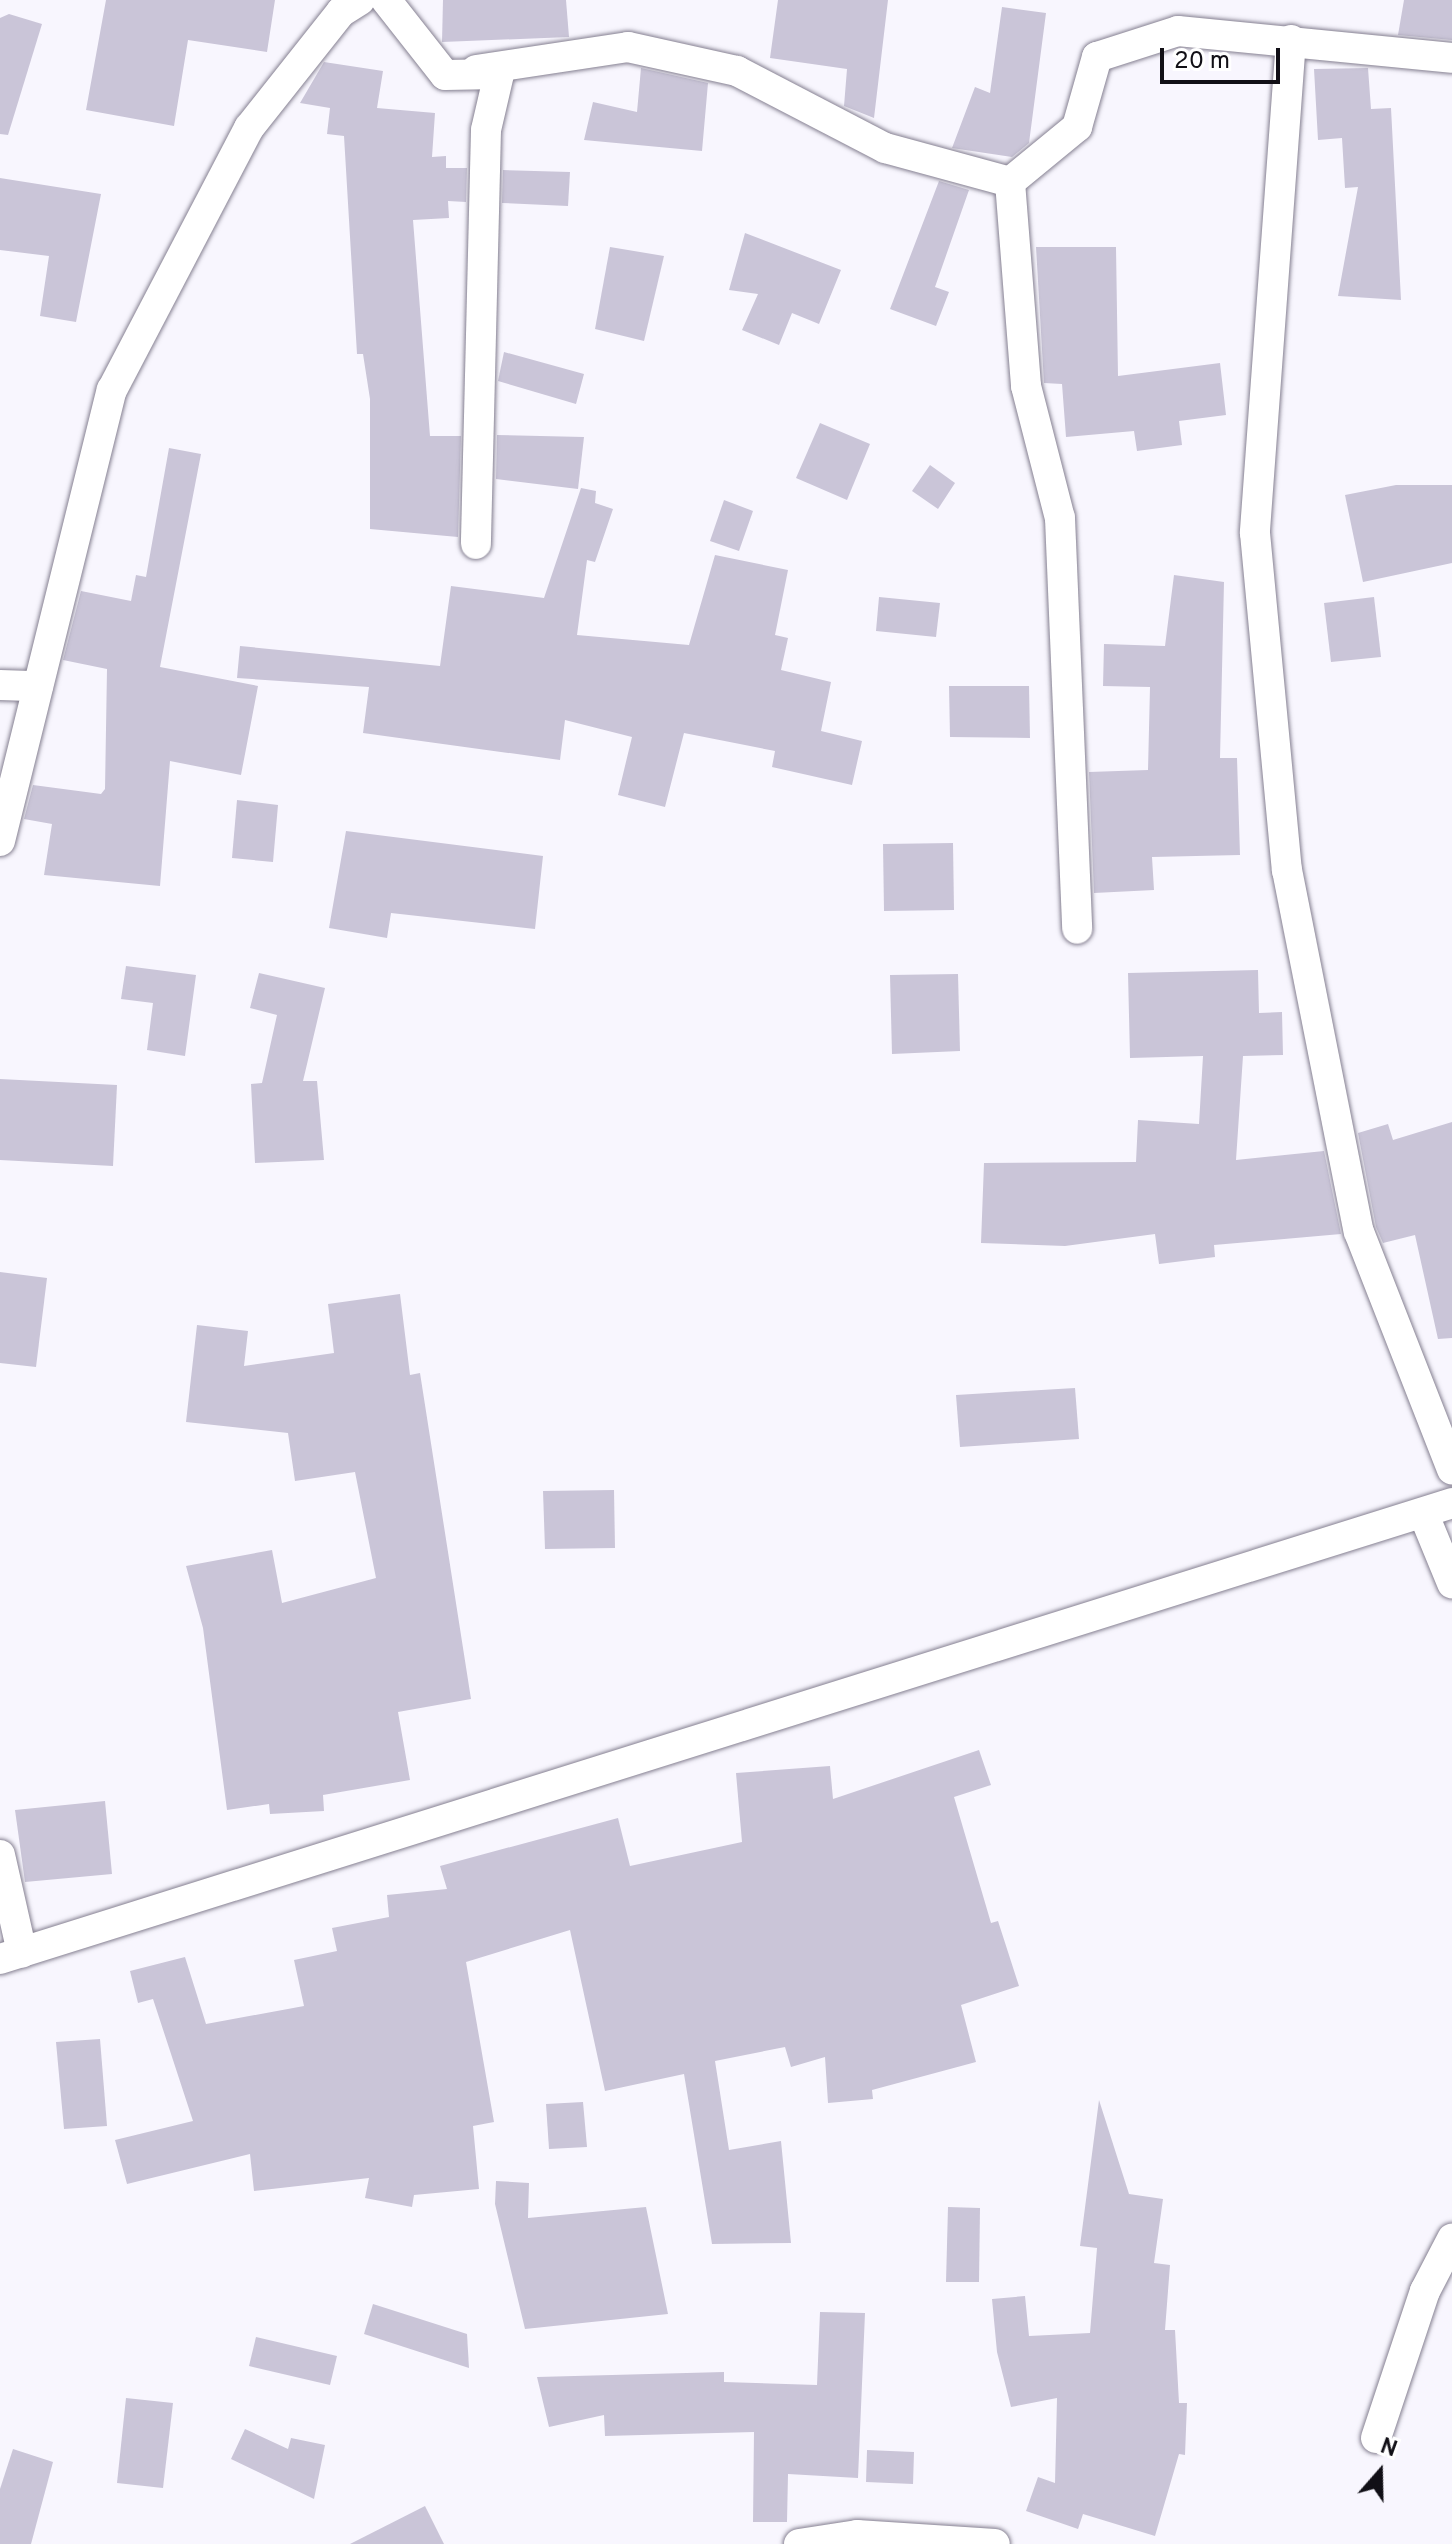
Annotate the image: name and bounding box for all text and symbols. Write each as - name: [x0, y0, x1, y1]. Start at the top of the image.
- scale bar: [1164, 32, 1284, 82]
- text: 20 m: [1174, 47, 1230, 77]
- north arrow: [1340, 2432, 1420, 2512]
- text: N: [1376, 2434, 1400, 2464]

